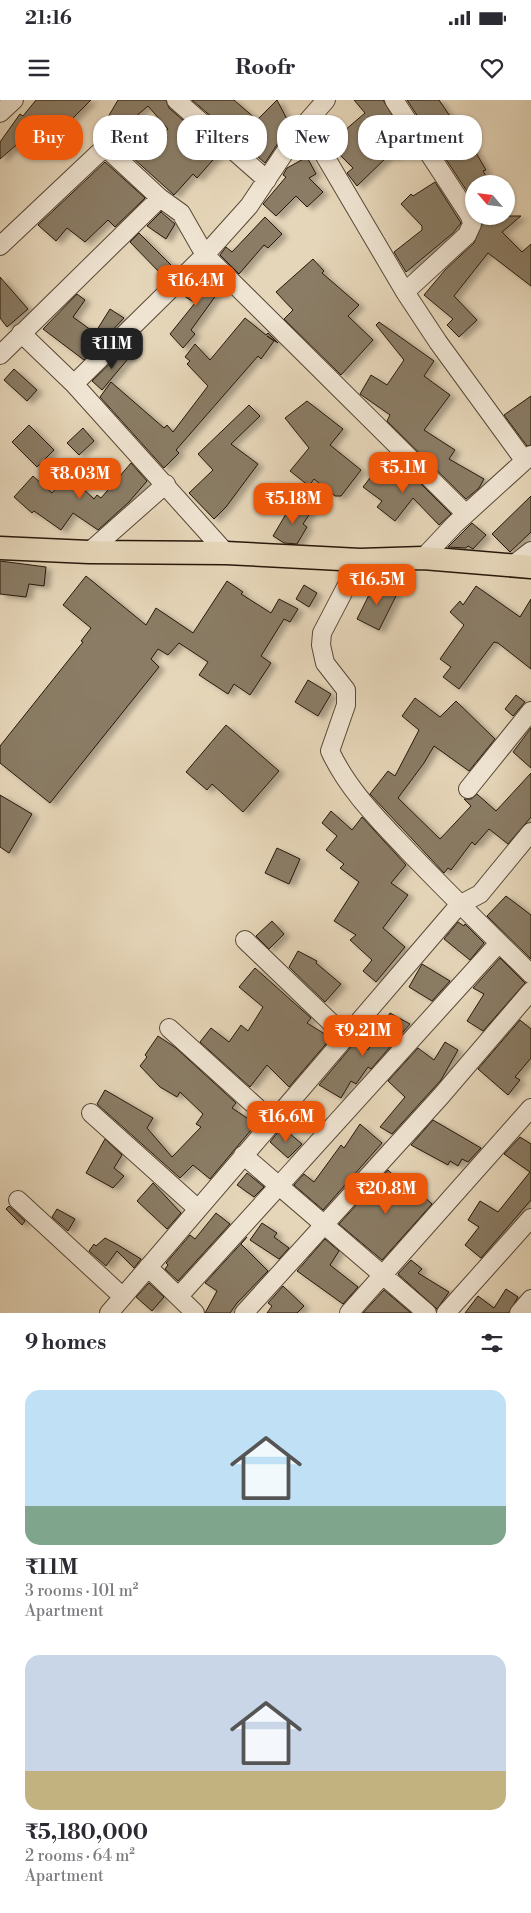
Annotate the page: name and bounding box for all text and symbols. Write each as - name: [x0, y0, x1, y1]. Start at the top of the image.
- text: 21:16: [25, 6, 72, 30]
- icon: menu: [25, 54, 53, 82]
- text: Roofr: [235, 54, 296, 81]
- icon: heart: [478, 54, 506, 82]
- chip: Buy: [15, 115, 83, 160]
- chip: Rent: [93, 115, 167, 160]
- chip: Filters: [177, 115, 267, 160]
- chip: New: [277, 115, 348, 160]
- chip: Apartment: [358, 115, 482, 160]
- north arrow: [465, 175, 515, 225]
- map controls: [465, 175, 515, 225]
- pin: ₹16.4M: [155, 264, 237, 307]
- text: ₹16.4M: [168, 271, 224, 291]
- pin: ₹11M: [82, 328, 142, 370]
- text: ₹11M: [92, 334, 132, 354]
- pin: ₹5.1M: [368, 452, 438, 494]
- pin: ₹8.03M: [39, 458, 121, 500]
- text: ₹5.1M: [380, 458, 426, 478]
- text: ₹8.03M: [50, 464, 110, 484]
- pin: ₹5.18M: [252, 482, 334, 525]
- text: ₹5.18M: [265, 489, 321, 509]
- pin: ₹16.5M: [336, 564, 418, 606]
- text: ₹16.5M: [349, 570, 405, 590]
- pin: ₹9.21M: [322, 1014, 404, 1057]
- text: ₹9.21M: [335, 1021, 391, 1041]
- pin: ₹16.6M: [245, 1100, 327, 1143]
- text: ₹16.6M: [258, 1107, 314, 1127]
- pin: ₹20.8M: [345, 1172, 427, 1215]
- text: ₹20.8M: [356, 1179, 416, 1199]
- icon: filters: [478, 1329, 506, 1357]
- text: 9 homes: [25, 1330, 106, 1356]
- icon: home: [221, 1423, 311, 1513]
- text: ₹11M: [25, 1555, 78, 1581]
- text: 3 rooms · 101 m²: [25, 1581, 138, 1601]
- text: Apartment: [25, 1601, 104, 1621]
- icon: home: [221, 1688, 311, 1778]
- text: ₹5,180,000: [25, 1820, 148, 1846]
- text: 2 rooms · 64 m²: [25, 1846, 135, 1866]
- text: Apartment: [25, 1866, 104, 1886]

